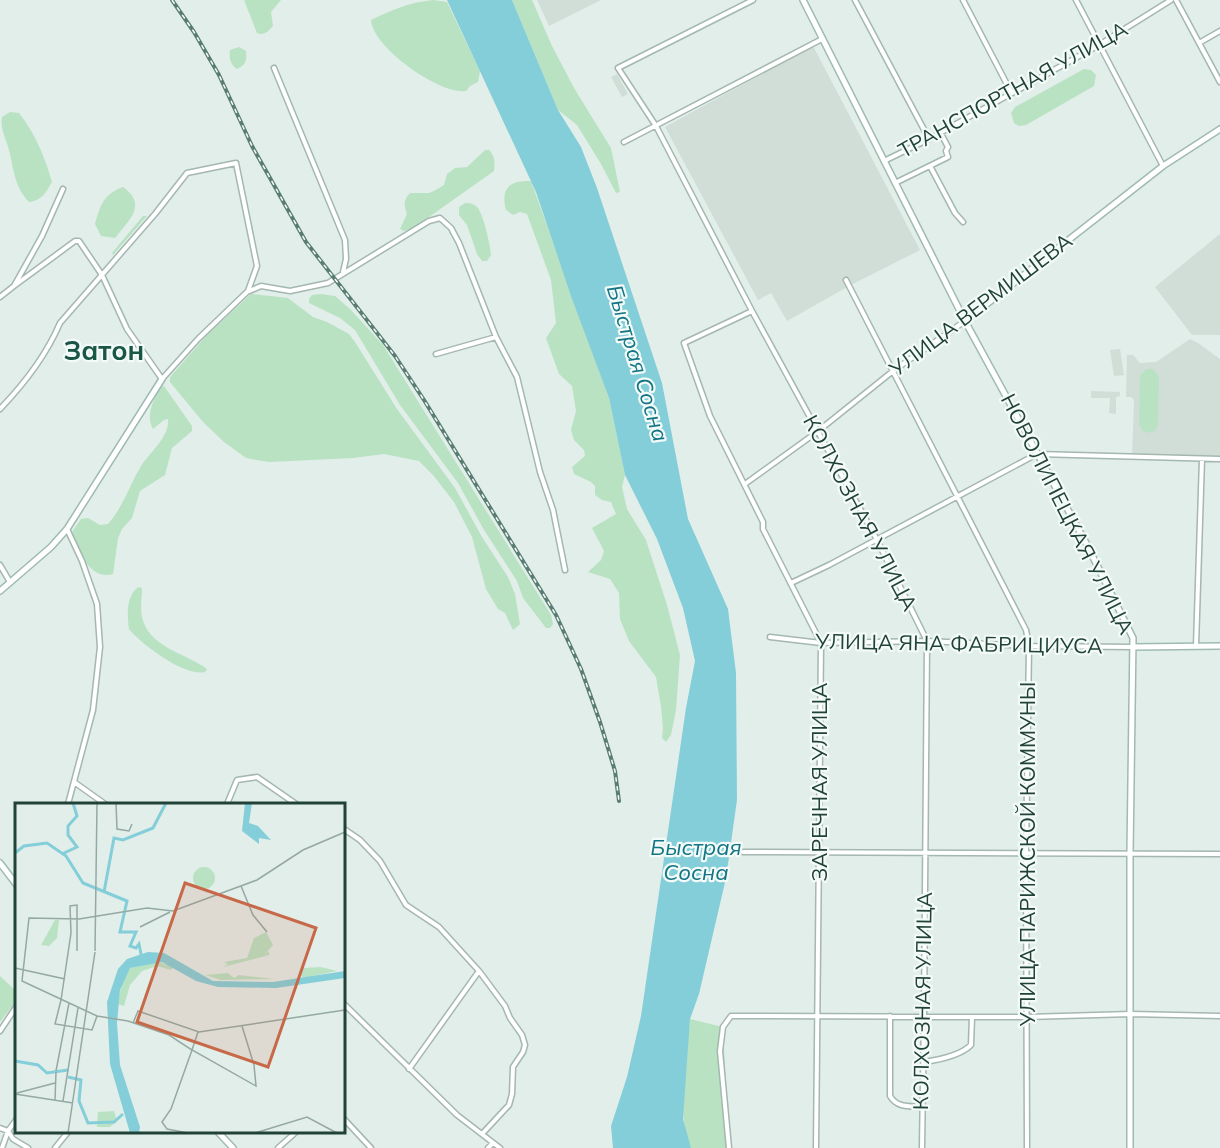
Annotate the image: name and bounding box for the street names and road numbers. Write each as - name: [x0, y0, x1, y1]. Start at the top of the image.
- street label: ТРАНСПОРТНАЯ УЛИЦА: [893, 15, 1132, 163]
- street label: УЛИЦА ВЕРМИШЕВА: [883, 227, 1077, 382]
- street label: НОВОЛИПЕЦКАЯ УЛИЦА: [996, 389, 1140, 639]
- street label: КОЛХОЗНАЯ УЛИЦА: [798, 410, 924, 616]
- street label: УЛИЦА ЯНА ФАБРИЦИУСА: [814, 627, 1103, 659]
- street label: ЗАРЕЧНАЯ УЛИЦА: [806, 682, 832, 881]
- street label: УЛИЦА ПАРИЖСКОЙ КОММУНЫ: [1014, 682, 1040, 1027]
- street label: КОЛХОЗНАЯ УЛИЦА: [907, 891, 937, 1110]

